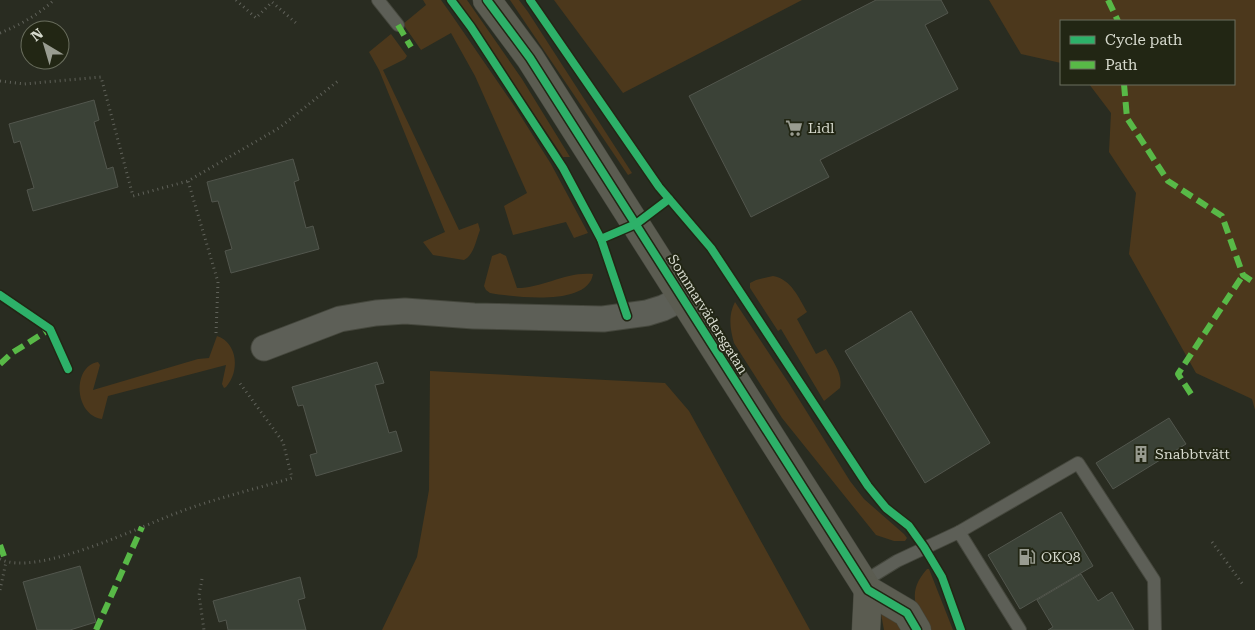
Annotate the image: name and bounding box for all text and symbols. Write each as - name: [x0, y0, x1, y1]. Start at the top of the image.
- north arrow: [20, 20, 70, 70]
- legend: [1060, 20, 1235, 85]
- text: N: [28, 25, 46, 44]
- text: Cycle path: [1105, 31, 1183, 49]
- text: Path: [1105, 56, 1138, 74]
- supermarket icon: Lidl: [784, 118, 804, 138]
- place label: Lidl: [808, 120, 835, 136]
- street label: Sommarvädersgatan: [665, 251, 751, 377]
- building icon: Snabbtvätt: [1131, 444, 1151, 464]
- place label: Snabbtvätt: [1155, 446, 1230, 462]
- fuel station icon: OKQ8: [1017, 547, 1037, 567]
- place label: OKQ8: [1041, 549, 1081, 565]

